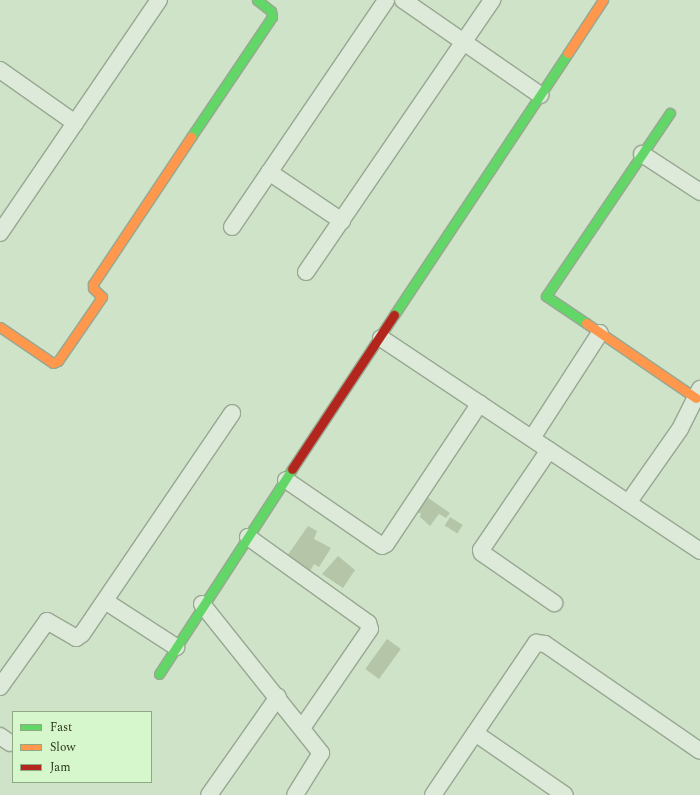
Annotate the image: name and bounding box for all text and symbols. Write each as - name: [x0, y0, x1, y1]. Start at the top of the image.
- legend: [12, 711, 152, 783]
- text: Fast: [50, 718, 72, 737]
- text: Slow: [50, 738, 75, 757]
- text: Jam: [50, 758, 71, 777]

